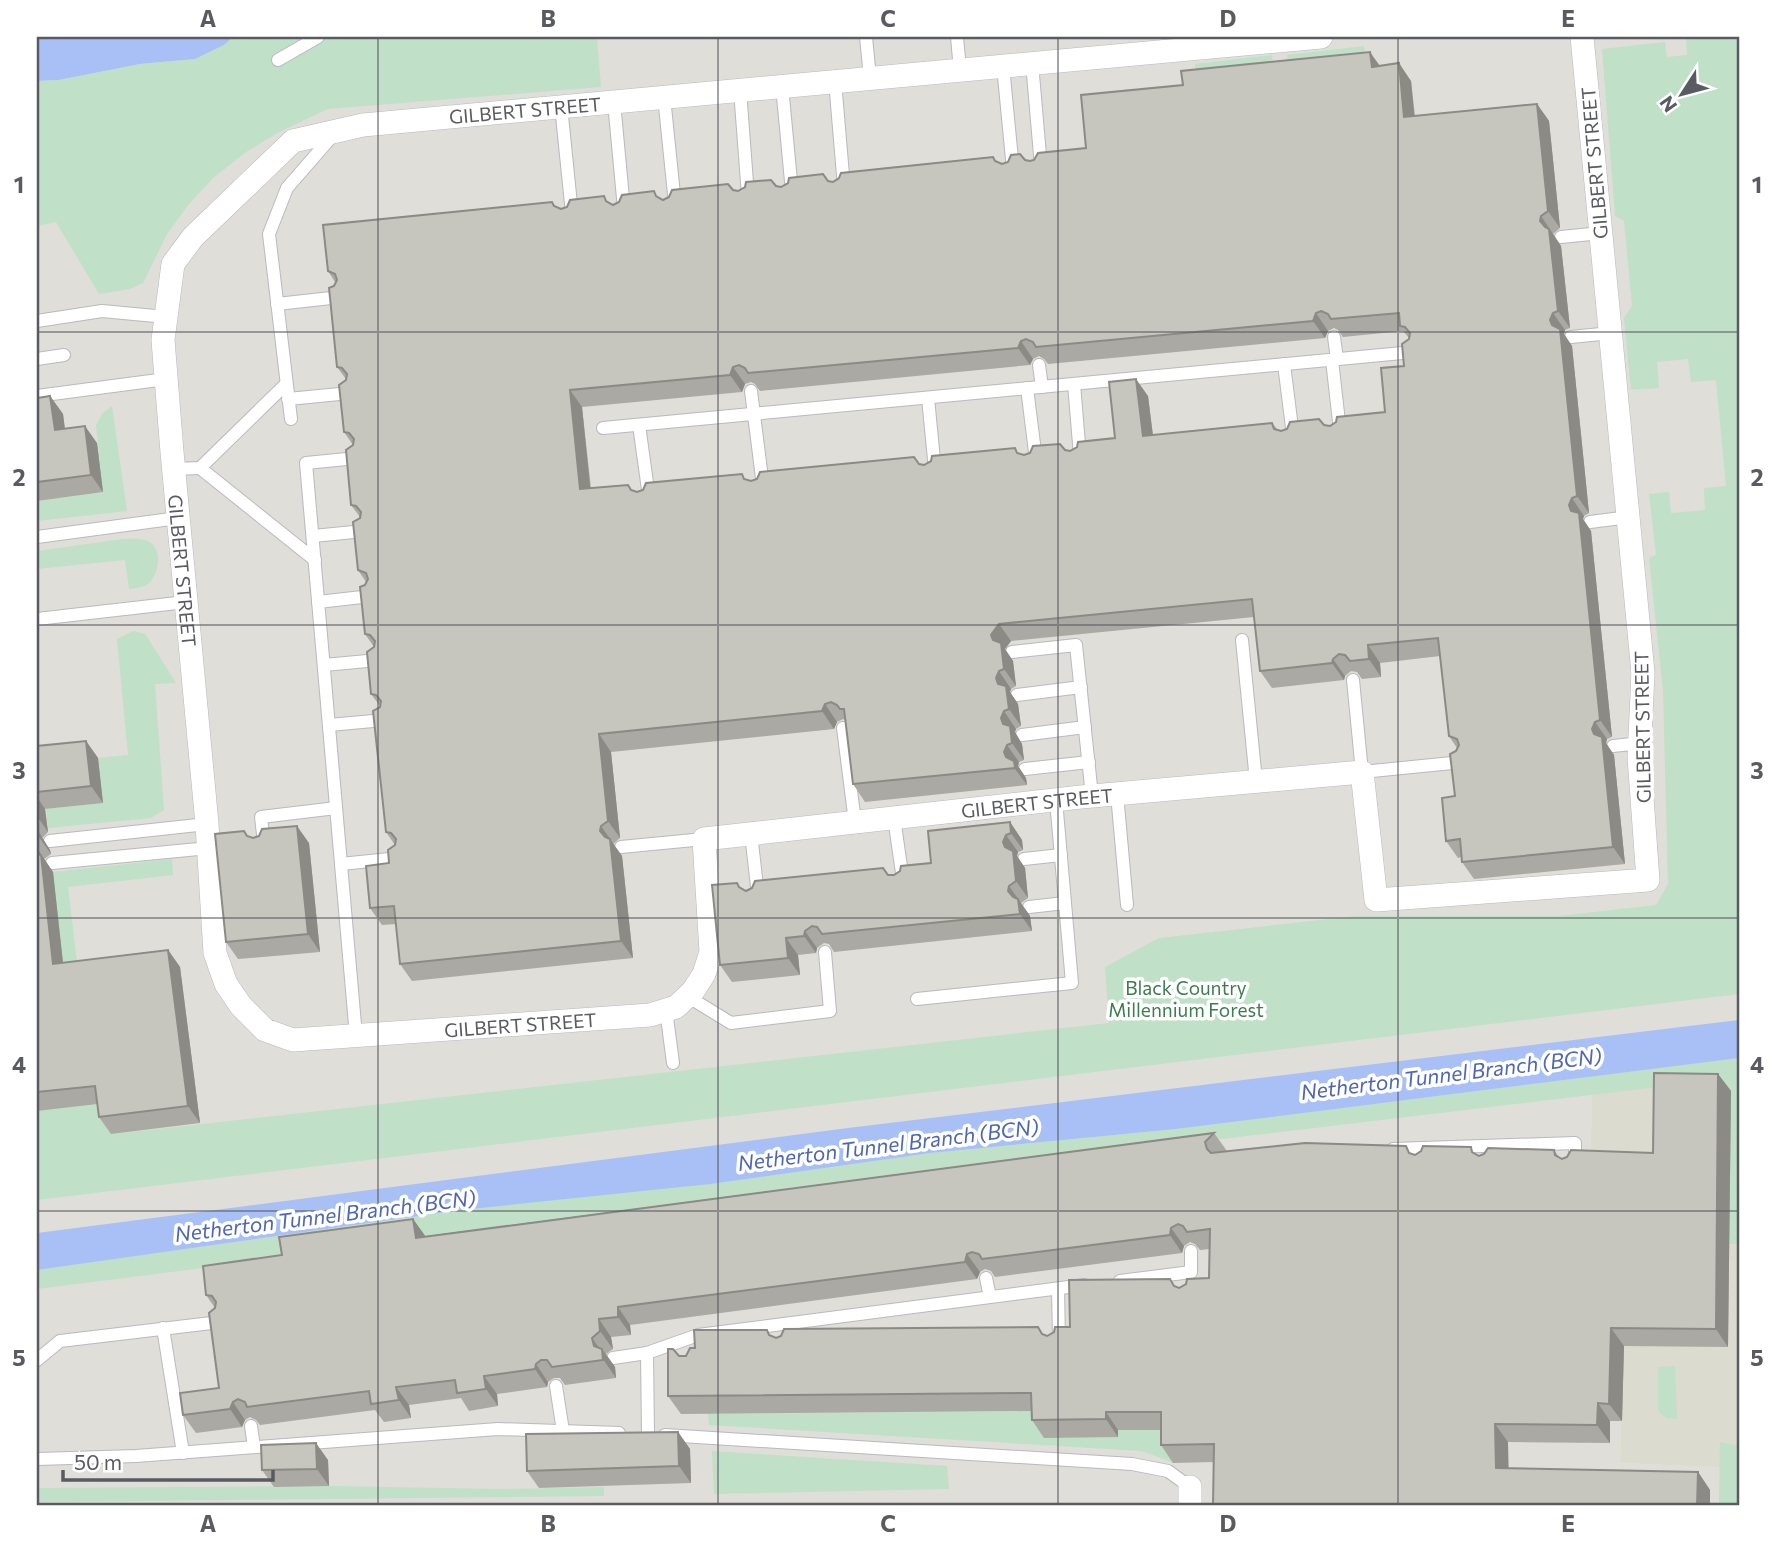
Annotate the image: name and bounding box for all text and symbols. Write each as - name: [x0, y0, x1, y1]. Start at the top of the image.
- text: A: [200, 4, 217, 32]
- text: B: [540, 4, 556, 32]
- text: C: [880, 4, 896, 32]
- text: D: [1220, 4, 1237, 32]
- text: E: [1561, 4, 1575, 32]
- north arrow: [1646, 60, 1716, 130]
- street label: GILBERT STREET: [1576, 86, 1612, 240]
- street label: GILBERT STREET: [448, 92, 602, 128]
- text: N: [1654, 92, 1681, 117]
- text: 1: [14, 170, 24, 198]
- text: 1: [1752, 170, 1762, 198]
- text: 2: [12, 463, 26, 491]
- text: 2: [1750, 463, 1764, 491]
- street label: GILBERT STREET: [165, 493, 202, 647]
- street label: GILBERT STREET: [1629, 651, 1655, 803]
- text: 3: [12, 756, 26, 784]
- text: 3: [1750, 756, 1764, 784]
- street label: GILBERT STREET: [960, 783, 1114, 822]
- park label: Black Country Millennium Forest: [1108, 976, 1264, 1021]
- street label: GILBERT STREET: [443, 1007, 597, 1041]
- water label: Netherton Tunnel Branch (BCN): [1299, 1042, 1603, 1104]
- text: 4: [12, 1050, 26, 1078]
- text: 4: [1750, 1050, 1764, 1078]
- water label: Netherton Tunnel Branch (BCN): [736, 1113, 1040, 1175]
- water label: Netherton Tunnel Branch (BCN): [173, 1184, 477, 1246]
- text: 5: [12, 1343, 26, 1371]
- text: 5: [1750, 1343, 1764, 1371]
- scale bar: [63, 1438, 273, 1482]
- text: 50 m: [74, 1449, 122, 1474]
- text: A: [200, 1509, 217, 1537]
- text: B: [540, 1509, 556, 1537]
- text: C: [880, 1509, 896, 1537]
- text: D: [1220, 1509, 1237, 1537]
- text: E: [1561, 1509, 1575, 1537]

